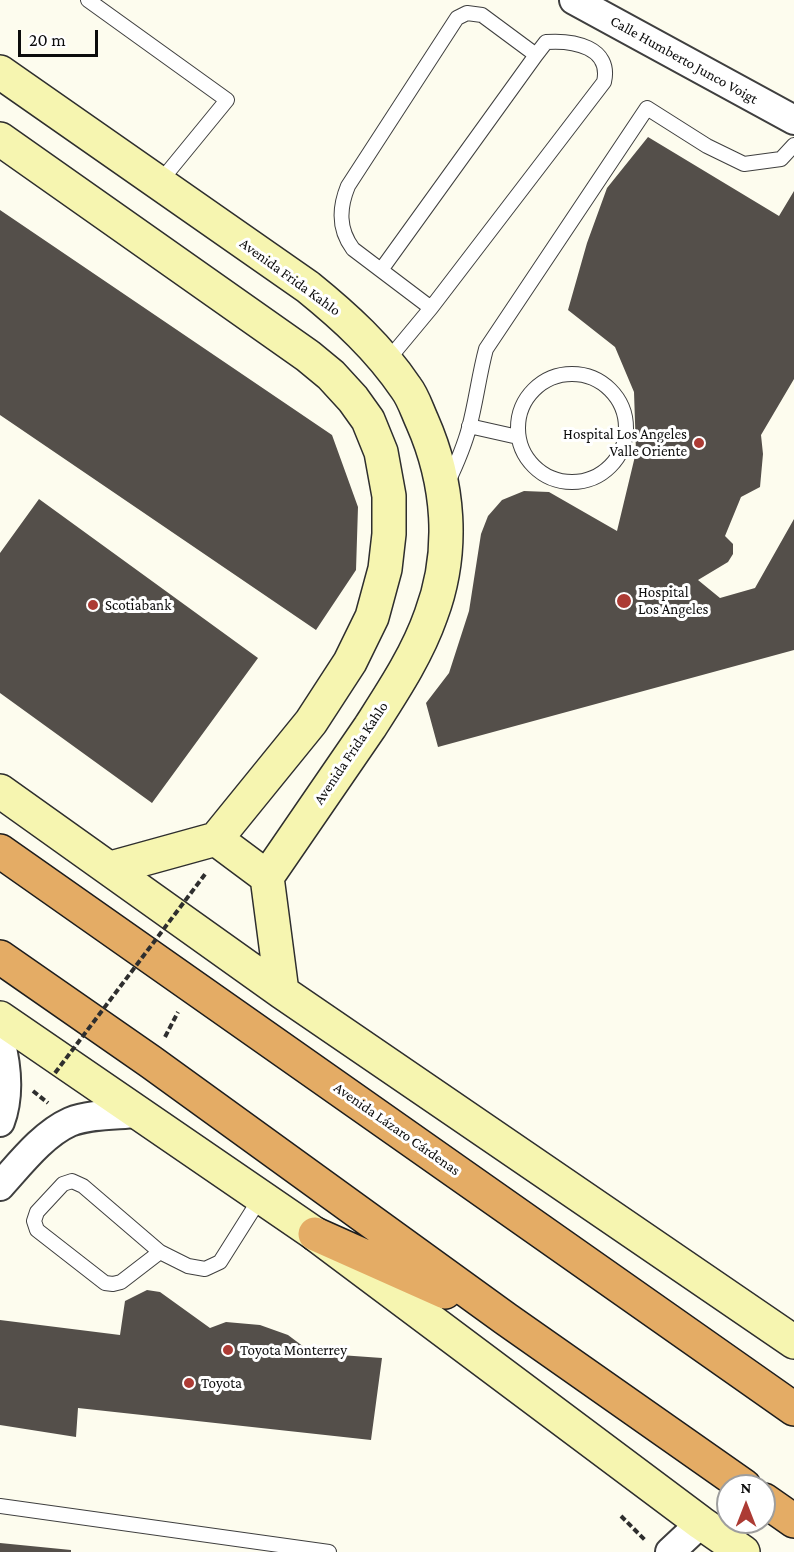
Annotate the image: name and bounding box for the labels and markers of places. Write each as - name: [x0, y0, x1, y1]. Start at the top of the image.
- place label: Hospital Los Angeles Valle Oriente: [563, 425, 687, 460]
- marker: Hospital Los Angeles Valle Oriente: [692, 436, 706, 450]
- place label: Hospital Los Angeles: [638, 583, 708, 618]
- marker: Hospital Los Angeles: [615, 592, 633, 610]
- place label: Scotiabank: [105, 596, 171, 614]
- marker: Scotiabank: [86, 598, 100, 612]
- place label: Toyota Monterrey: [240, 1341, 347, 1359]
- marker: Toyota Monterrey: [221, 1343, 235, 1357]
- place label: Toyota: [201, 1374, 242, 1392]
- marker: Toyota: [182, 1376, 196, 1390]

